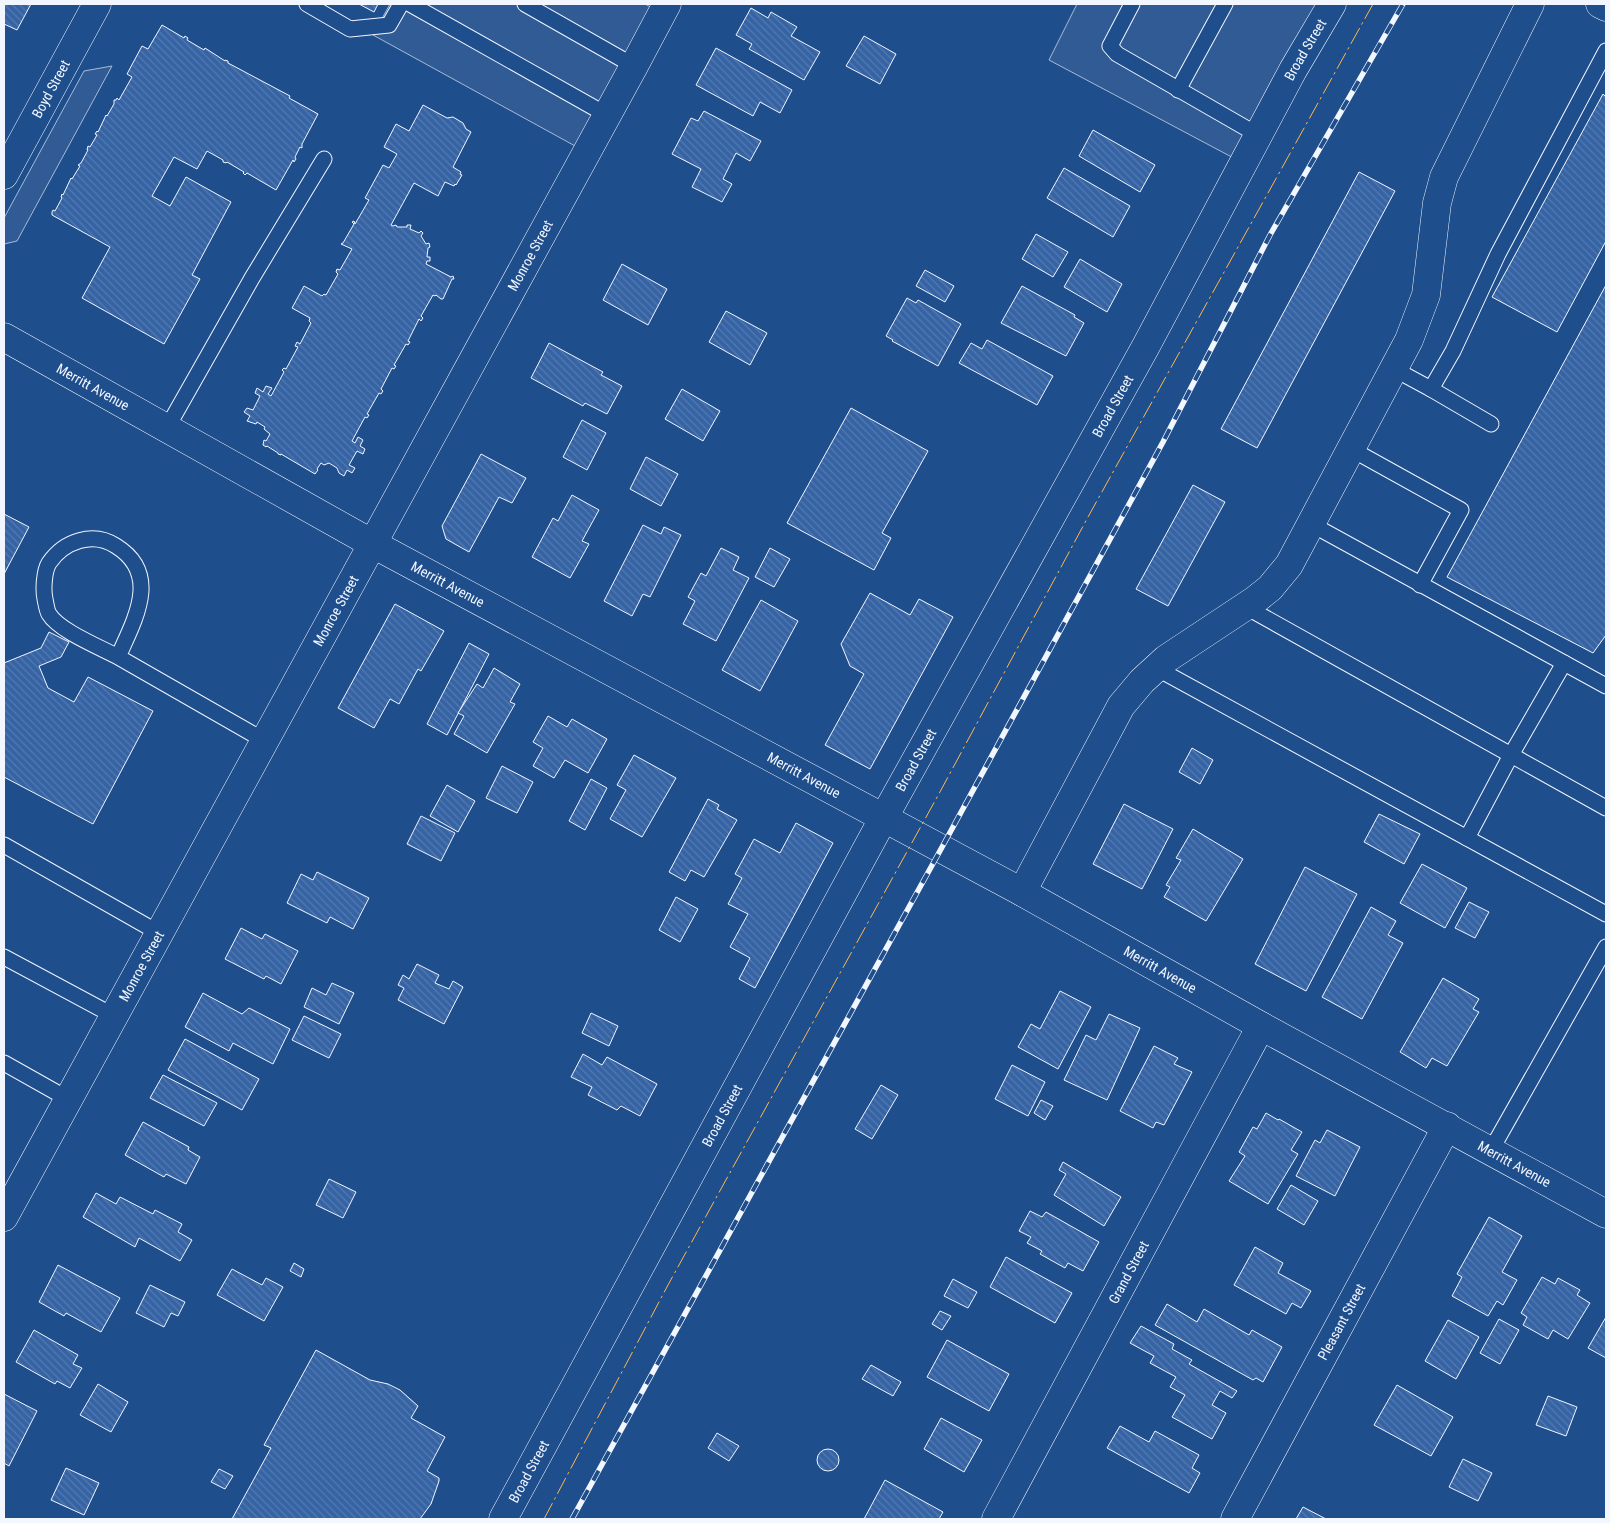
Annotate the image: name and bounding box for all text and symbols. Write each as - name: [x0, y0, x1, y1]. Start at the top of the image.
- street label: Broad Street: [1281, 16, 1329, 83]
- street label: Boyd Street: [29, 57, 73, 121]
- street label: Monroe Street: [504, 217, 556, 294]
- street label: Merritt Avenue: [54, 360, 132, 414]
- street label: Broad Street: [1089, 372, 1136, 440]
- street label: Merritt Avenue: [408, 558, 488, 610]
- street label: Monroe Street: [310, 573, 362, 649]
- street label: Broad Street: [892, 726, 939, 794]
- street label: Merritt Avenue: [765, 749, 844, 801]
- street label: Monroe Street: [116, 928, 167, 1004]
- street label: Merritt Avenue: [1121, 943, 1200, 996]
- street label: Broad Street: [699, 1082, 745, 1150]
- street label: Merritt Avenue: [1475, 1138, 1554, 1191]
- street label: Grand Street: [1105, 1238, 1152, 1306]
- street label: Pleasant Street: [1314, 1281, 1368, 1363]
- street label: Broad Street: [505, 1438, 552, 1505]

